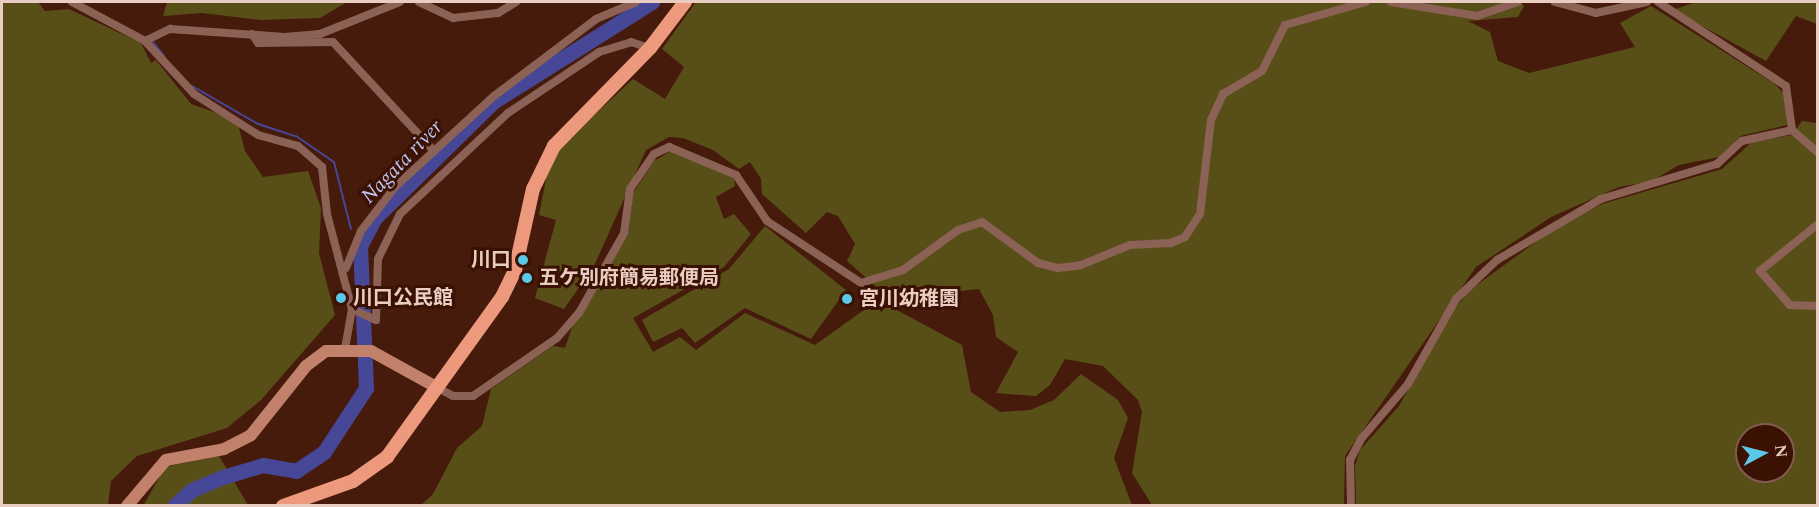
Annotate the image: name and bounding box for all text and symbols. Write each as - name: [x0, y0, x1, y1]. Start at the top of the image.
- water label: Nagata river: [356, 115, 448, 209]
- place label: 川口: [471, 248, 511, 272]
- marker: 川口: [516, 253, 530, 267]
- place label: 五ケ別府簡易郵便局: [539, 266, 719, 290]
- marker: 五ケ別府簡易郵便局: [520, 271, 534, 285]
- place label: 川口公民館: [353, 286, 453, 310]
- place label: 宮川幼稚園: [859, 287, 959, 311]
- marker: 川口公民館: [334, 291, 348, 305]
- marker: 宮川幼稚園: [840, 292, 854, 306]
- north arrow: [1735, 423, 1795, 483]
- text: N: [1768, 443, 1794, 459]

